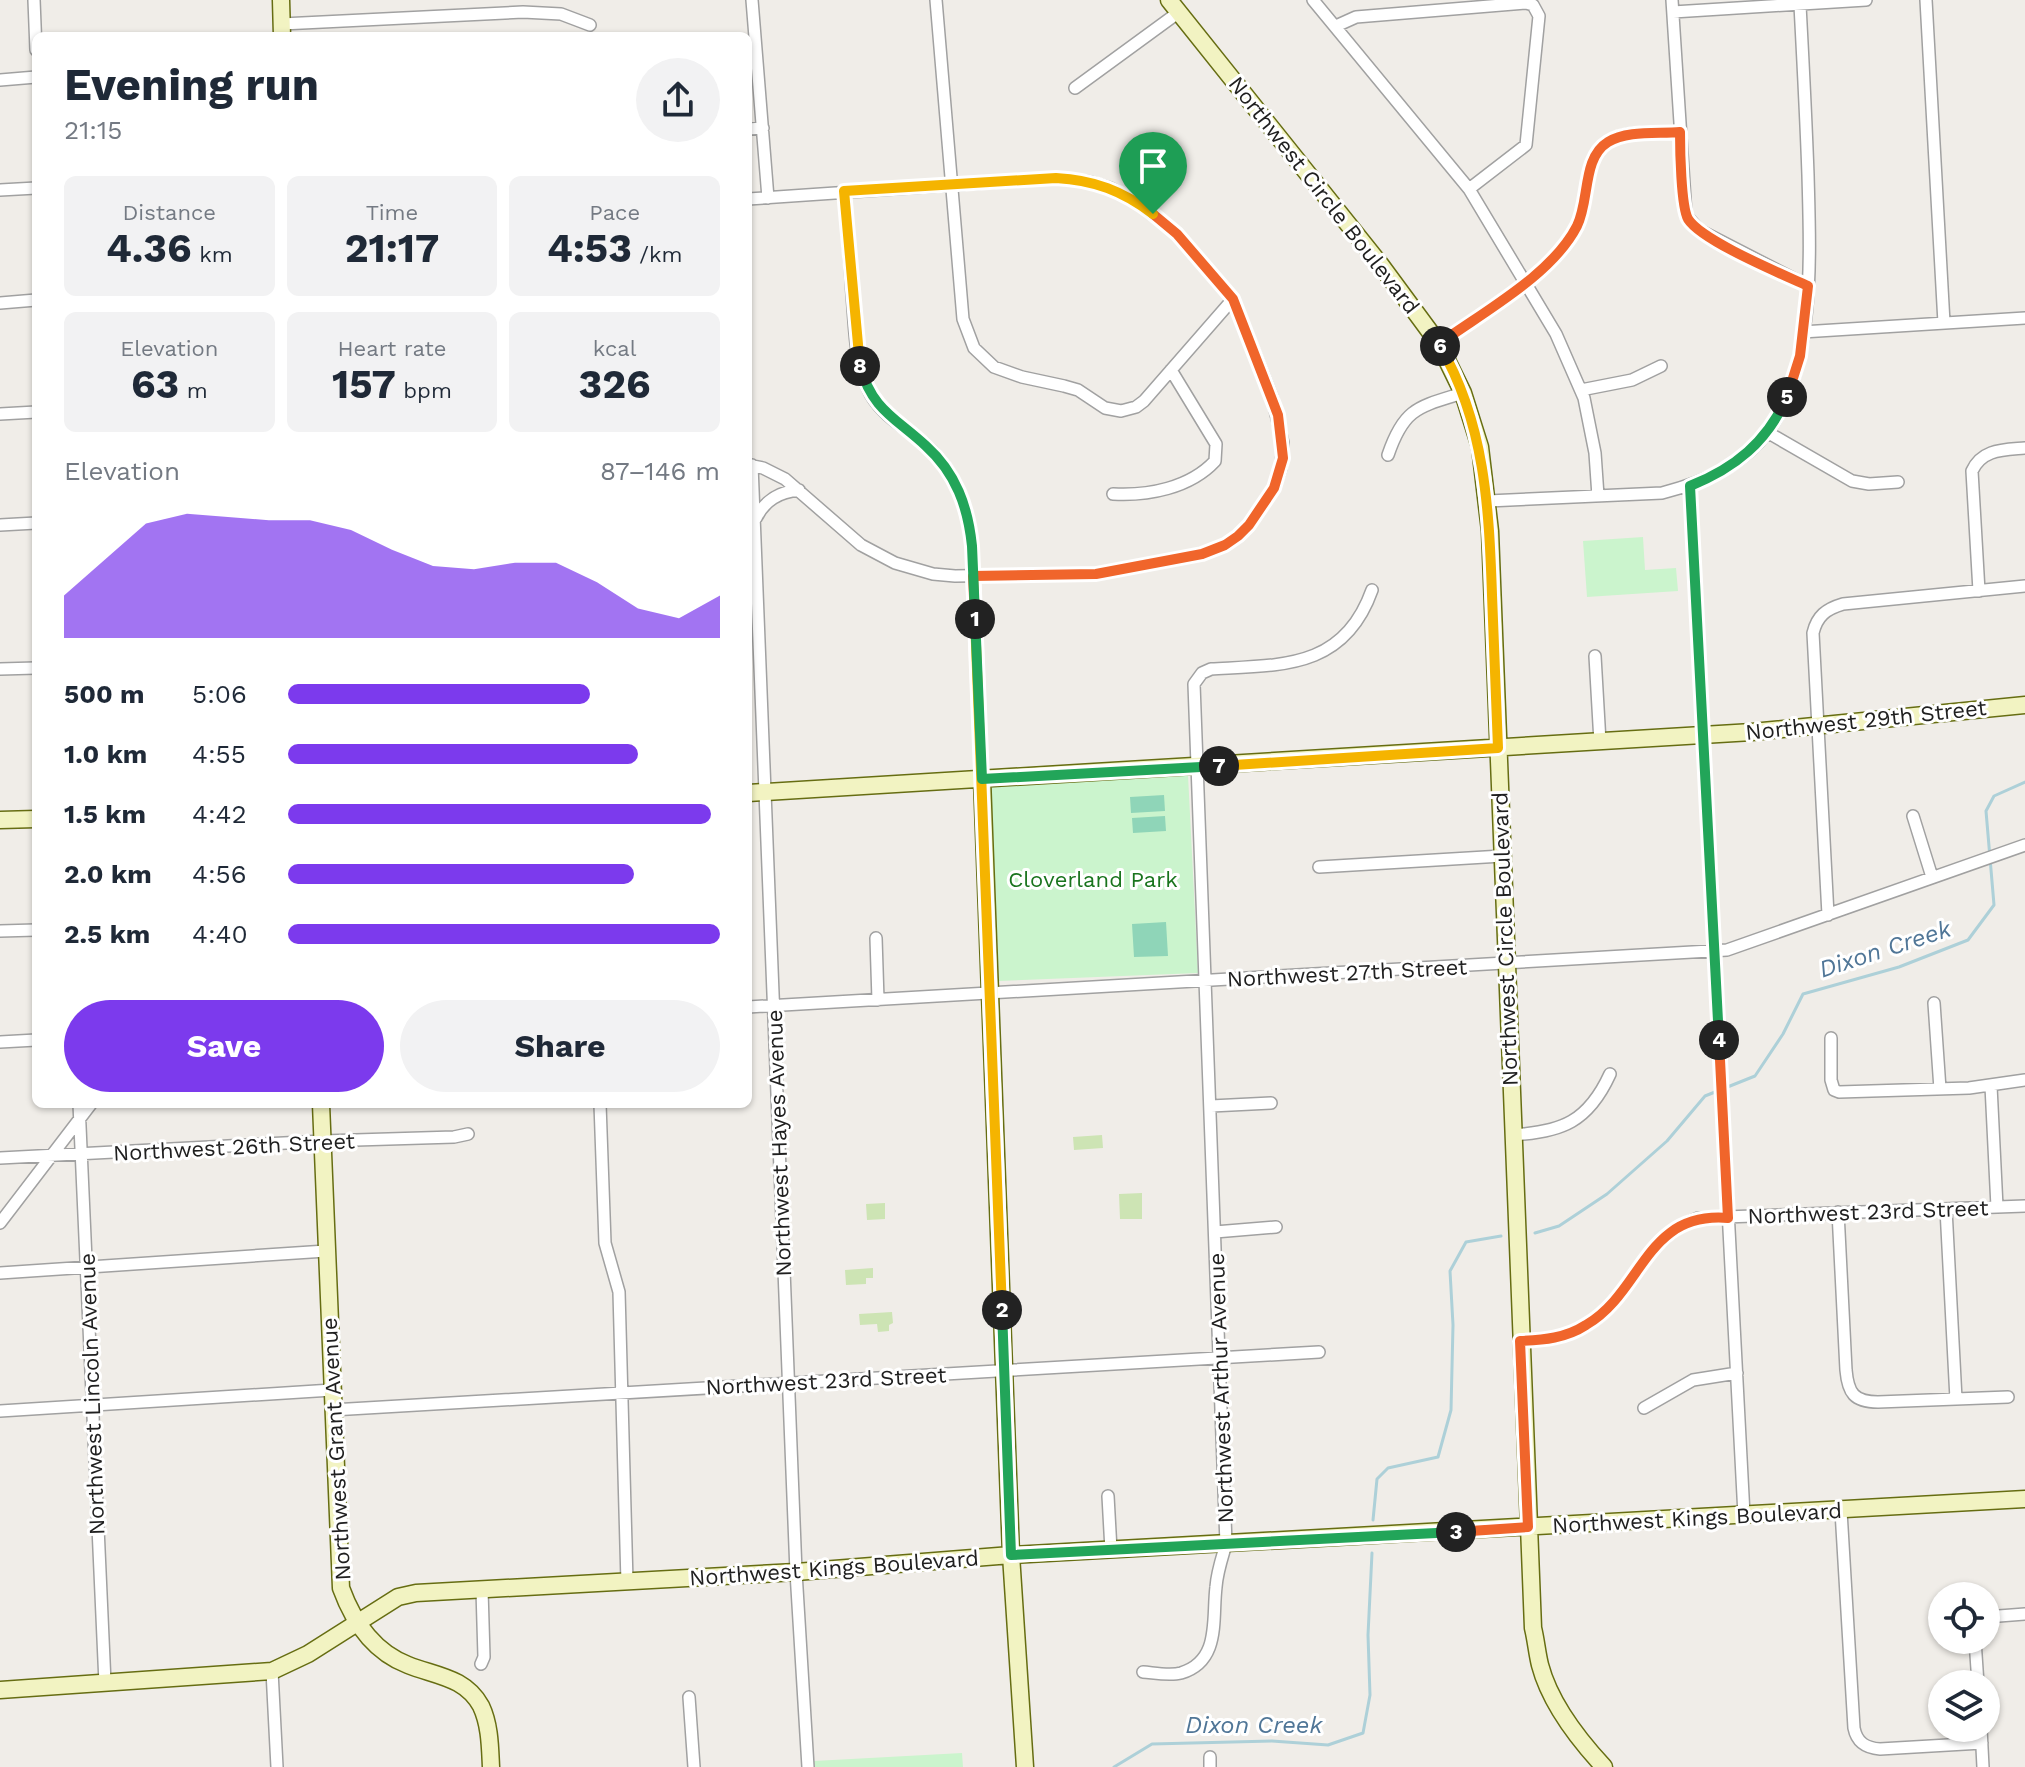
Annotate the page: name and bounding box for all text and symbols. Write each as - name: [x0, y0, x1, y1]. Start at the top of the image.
- button: share: [636, 58, 720, 142]
- text: Evening run: [64, 59, 319, 111]
- street label: Northwest Circle Boulevard: [1224, 71, 1424, 319]
- text: 21:15: [64, 115, 122, 145]
- pin: [1119, 132, 1187, 214]
- icon: arrive: [1131, 144, 1175, 188]
- text: Distance: [123, 200, 216, 225]
- text: Time: [366, 200, 418, 225]
- text: Pace: [589, 200, 640, 225]
- text: 4.36: [106, 225, 192, 272]
- text: 21:17: [345, 225, 439, 272]
- text: 4:53: [547, 225, 632, 272]
- text: km: [192, 242, 233, 267]
- text: /km: [632, 242, 682, 267]
- pin: 6: [1420, 326, 1460, 366]
- text: 6: [1433, 333, 1447, 358]
- text: Elevation: [120, 336, 218, 361]
- text: Heart rate: [338, 336, 446, 361]
- text: kcal: [593, 336, 636, 361]
- pin: 8: [840, 346, 880, 386]
- text: 8: [853, 353, 867, 378]
- text: 63: [131, 361, 179, 408]
- text: 157: [332, 361, 396, 408]
- text: 326: [579, 361, 651, 408]
- pin: 5: [1767, 377, 1807, 417]
- text: m: [179, 378, 208, 403]
- text: bpm: [396, 378, 452, 403]
- text: 5: [1781, 384, 1793, 409]
- text: Elevation: [64, 456, 180, 486]
- text: 87–146 m: [600, 456, 720, 486]
- pin: 1: [955, 599, 995, 639]
- text: 1: [970, 606, 980, 631]
- text: 500 m: [64, 679, 145, 709]
- text: 5:06: [192, 679, 247, 709]
- street label: Northwest 29th Street: [1744, 695, 1988, 745]
- text: 1.0 km: [64, 739, 147, 769]
- text: 4:55: [192, 739, 246, 769]
- pin: 7: [1199, 746, 1239, 786]
- text: 7: [1212, 753, 1226, 778]
- street label: Northwest Circle Boulevard: [1487, 792, 1523, 1086]
- text: 1.5 km: [64, 799, 146, 829]
- text: 4:42: [192, 799, 247, 829]
- text: 2.0 km: [64, 859, 152, 889]
- text: 4:56: [192, 859, 247, 889]
- park label: Cloverland Park: [1008, 867, 1178, 892]
- water label: Dixon Creek: [1815, 914, 1955, 984]
- text: 2.5 km: [64, 919, 150, 949]
- text: 4:40: [192, 919, 248, 949]
- street label: Northwest 27th Street: [1226, 954, 1468, 992]
- button: Save: [64, 1000, 384, 1092]
- button: Share: [400, 1000, 720, 1092]
- street label: Northwest Hayes Avenue: [762, 1009, 796, 1277]
- pin: 4: [1699, 1020, 1739, 1060]
- text: 4: [1712, 1027, 1726, 1052]
- street label: Northwest 26th Street: [113, 1128, 355, 1166]
- street label: Northwest 23rd Street: [1747, 1195, 1989, 1229]
- street label: Northwest Arthur Avenue: [1204, 1252, 1238, 1524]
- street label: Northwest Lincoln Avenue: [75, 1253, 109, 1535]
- pin: 2: [982, 1290, 1022, 1330]
- text: 2: [995, 1297, 1009, 1322]
- street label: Northwest Grant Avenue: [317, 1317, 355, 1581]
- street label: Northwest 23rd Street: [705, 1362, 947, 1400]
- street label: Northwest Kings Boulevard: [1551, 1498, 1843, 1538]
- pin: 3: [1436, 1512, 1476, 1552]
- text: 3: [1449, 1519, 1463, 1544]
- street label: Northwest Kings Boulevard: [688, 1545, 980, 1591]
- map controls: [1928, 1582, 2000, 1742]
- button: locate: [1928, 1582, 2000, 1654]
- button: layers: [1928, 1670, 2000, 1742]
- water label: Dixon Creek: [1185, 1711, 1324, 1739]

